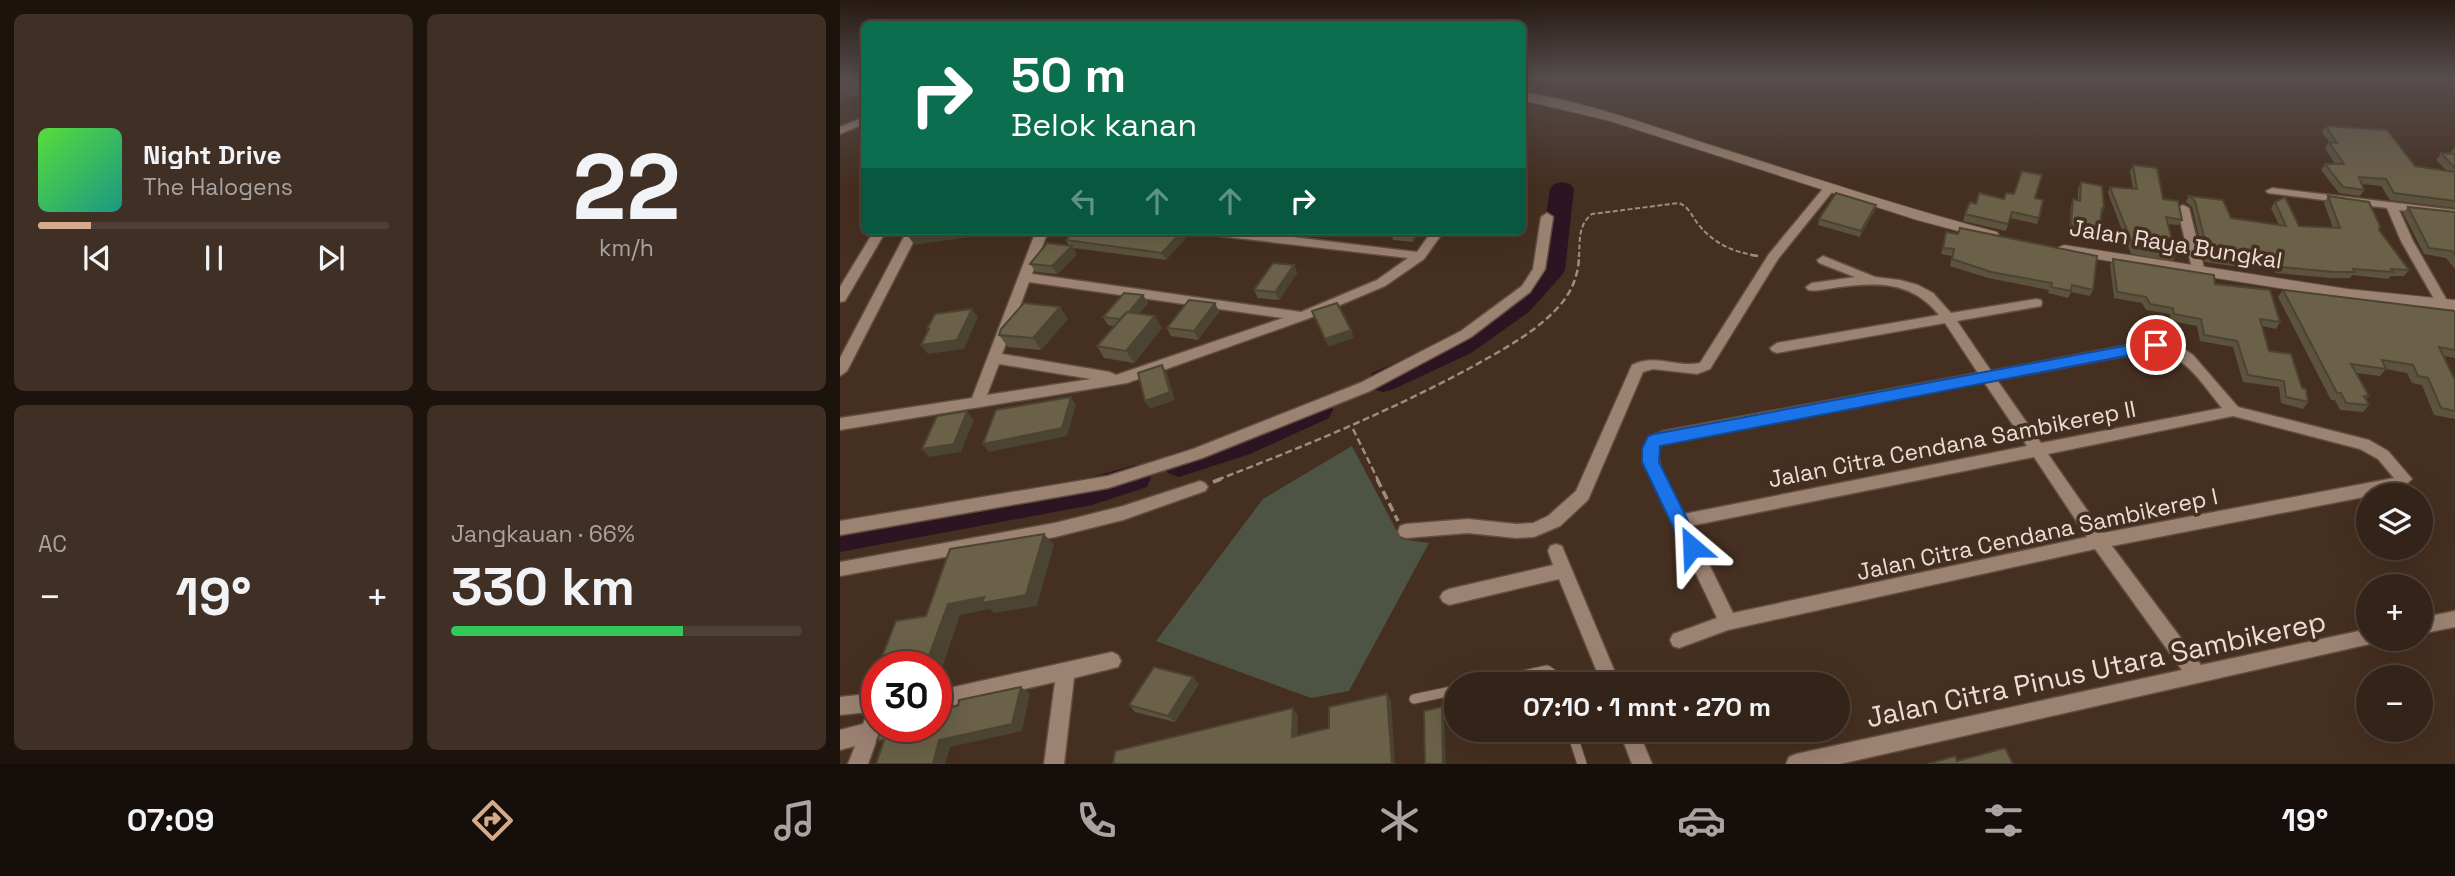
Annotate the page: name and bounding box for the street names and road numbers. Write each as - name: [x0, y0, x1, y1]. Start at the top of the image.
- street label: Jalan Raya Bungkal: [2068, 212, 2284, 276]
- street label: Jalan Citra Cendana Sambikerep II: [1766, 394, 2138, 494]
- street label: Jalan Citra Cendana Sambikerep I: [1854, 481, 2220, 587]
- street label: Jalan Citra Pinus Utara Sambikerep: [1863, 603, 2329, 735]

